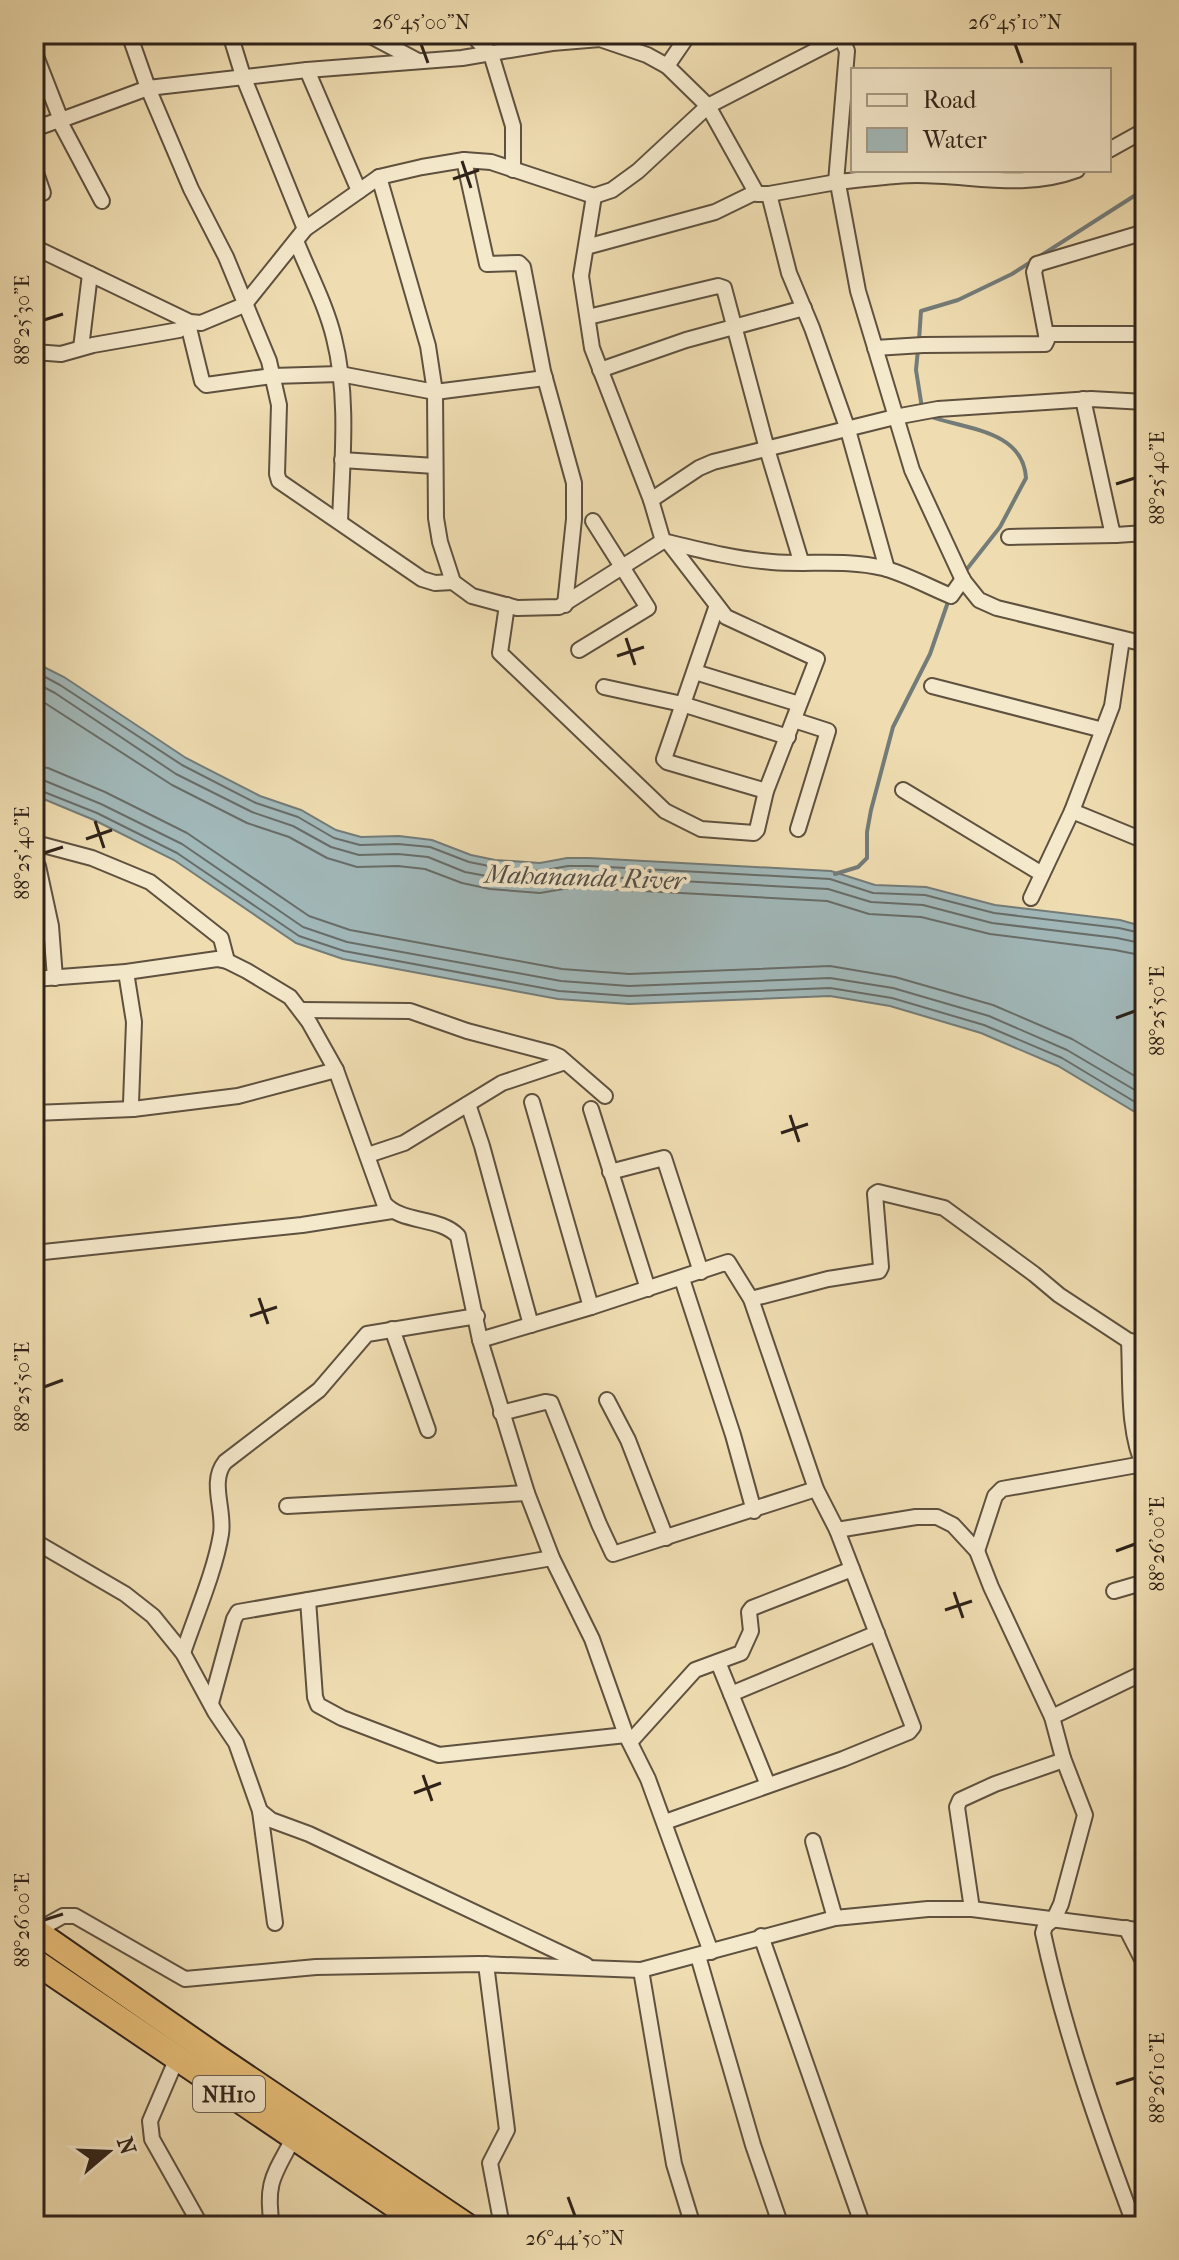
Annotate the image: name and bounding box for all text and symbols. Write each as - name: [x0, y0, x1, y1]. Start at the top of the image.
- text: 26°45'00"N: [372, 11, 470, 34]
- text: 26°45'10"N: [968, 11, 1062, 34]
- legend: [851, 68, 1111, 172]
- text: Road: [923, 86, 977, 114]
- text: Water: [922, 126, 987, 154]
- text: 88°25'30"E: [11, 275, 34, 365]
- text: 88°25'40"E: [1146, 431, 1169, 525]
- text: 88°25'40"E: [11, 806, 34, 900]
- water label: Mahananda River: [482, 858, 688, 897]
- text: 88°25'50"E: [1146, 966, 1169, 1056]
- text: 88°25'50"E: [11, 1342, 34, 1432]
- text: 88°26'00"E: [1146, 1497, 1169, 1591]
- text: 88°26'00"E: [11, 1873, 34, 1967]
- text: 88°26'10"E: [1146, 2033, 1169, 2123]
- road number: NH10: [193, 2076, 265, 2112]
- north arrow: [68, 2112, 148, 2192]
- text: N: [111, 2134, 141, 2158]
- text: 26°44'50"N: [526, 2227, 624, 2250]

